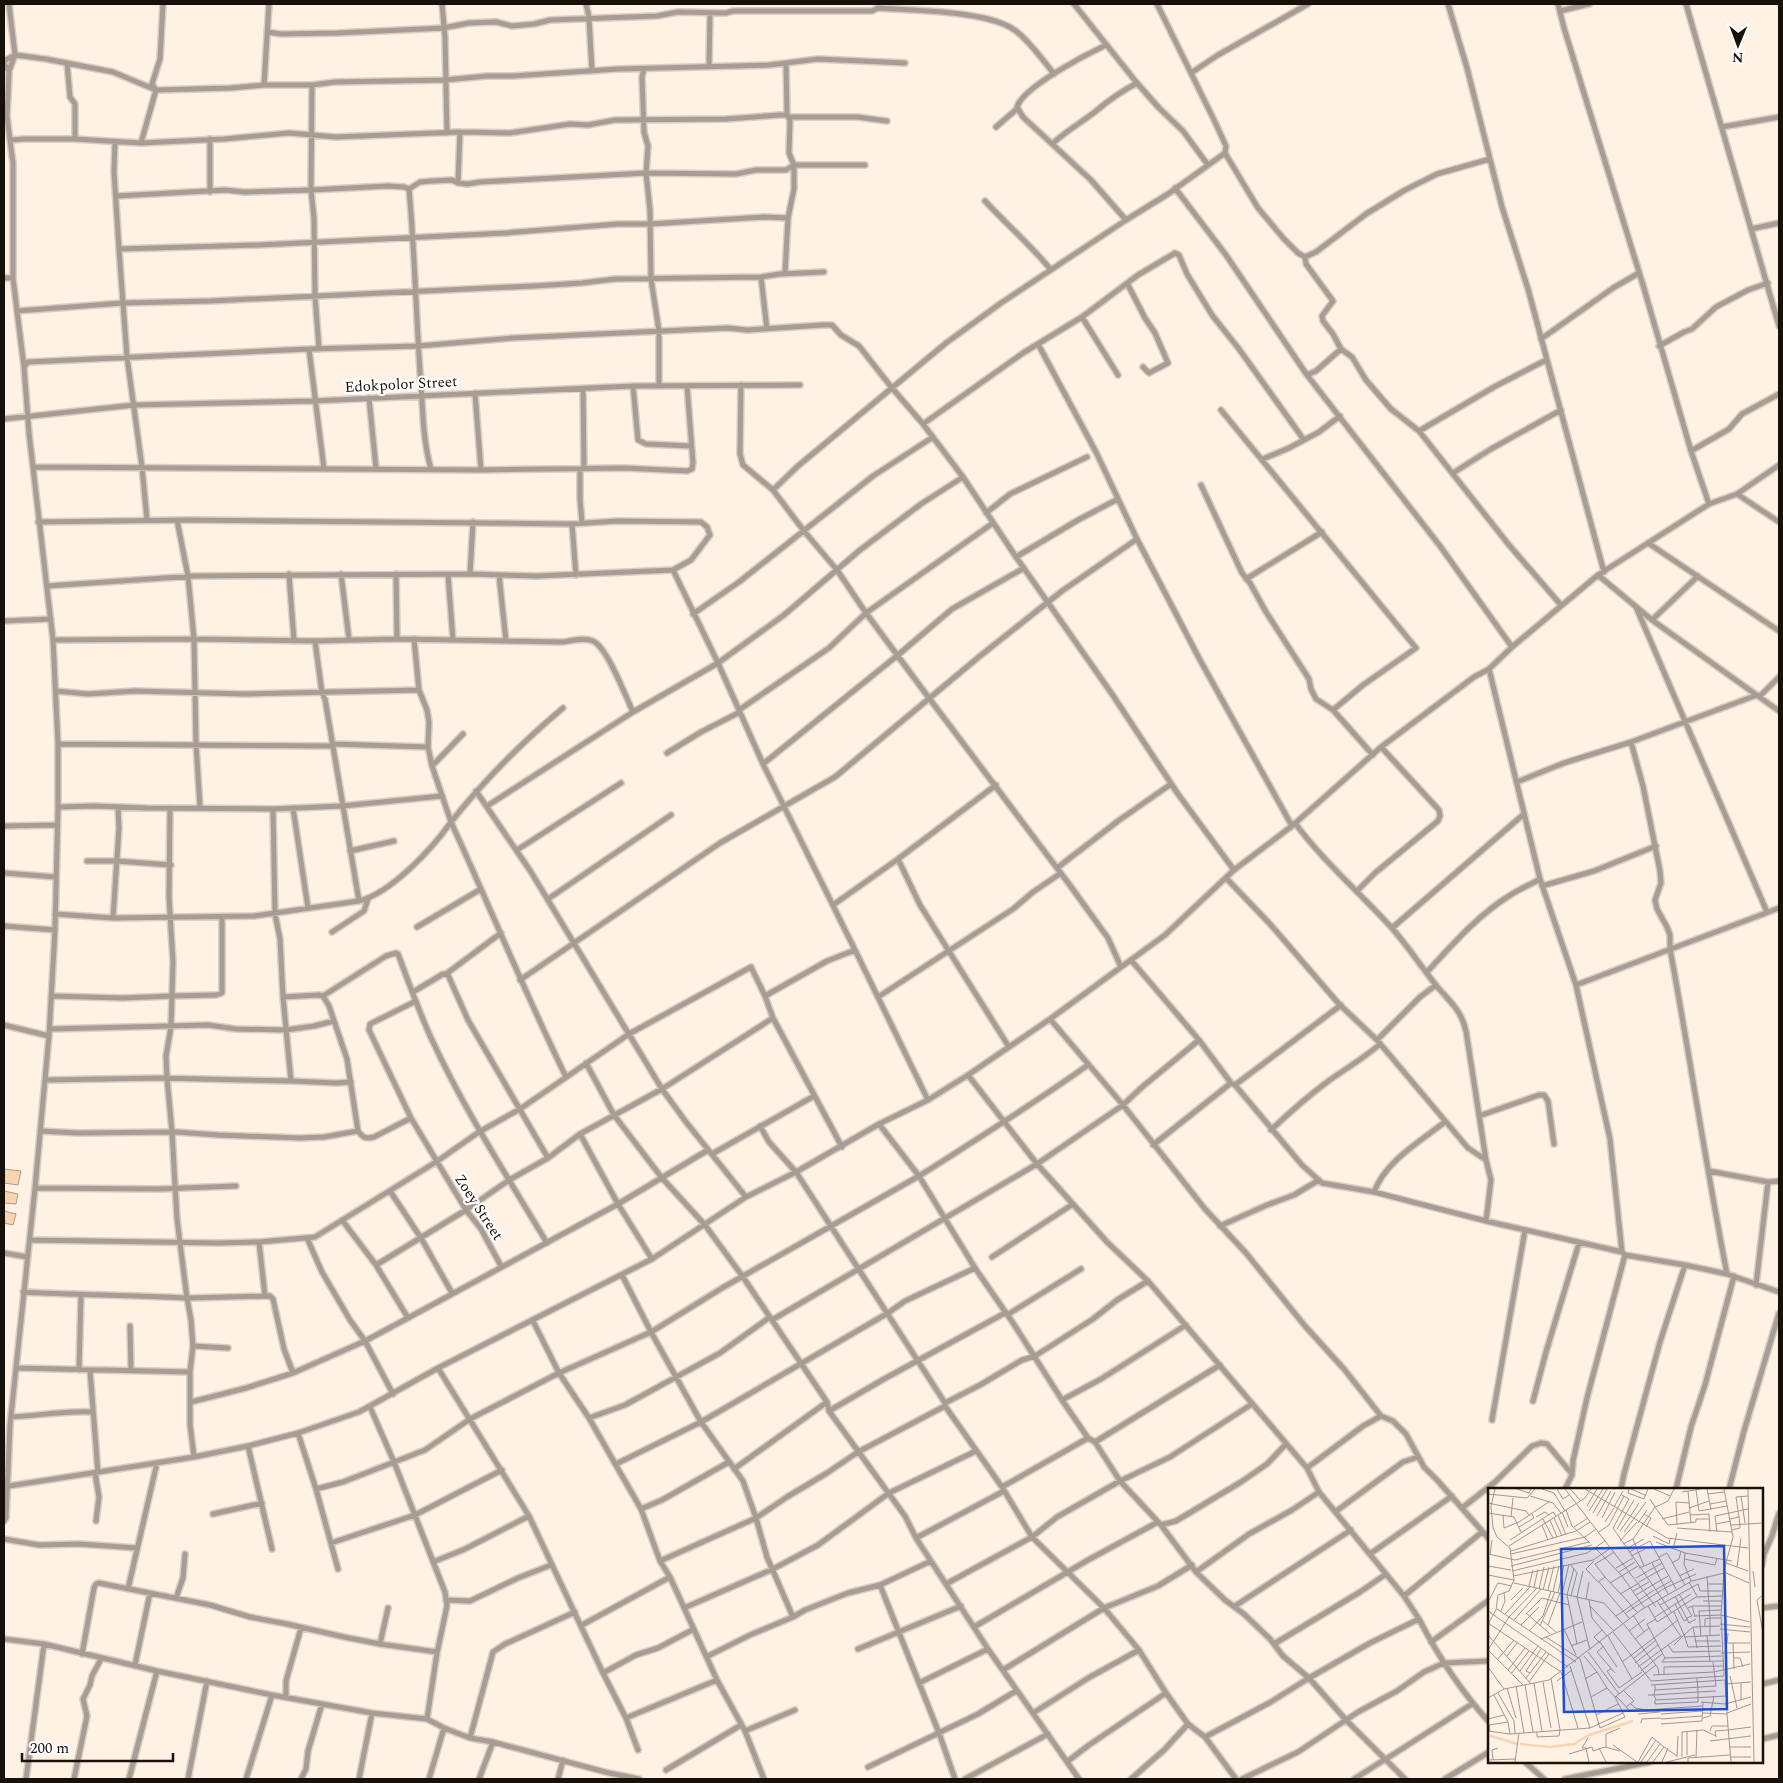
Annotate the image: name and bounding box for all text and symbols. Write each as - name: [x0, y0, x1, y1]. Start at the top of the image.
- north arrow: [1713, 20, 1763, 70]
- text: N: [1732, 47, 1744, 68]
- street label: Edokpolor Street: [344, 370, 458, 399]
- street label: Zoey Street: [448, 1169, 509, 1245]
- inset map: [1488, 1488, 1763, 1763]
- scale bar: [22, 1730, 174, 1762]
- text: 200 m: [30, 1737, 69, 1760]

